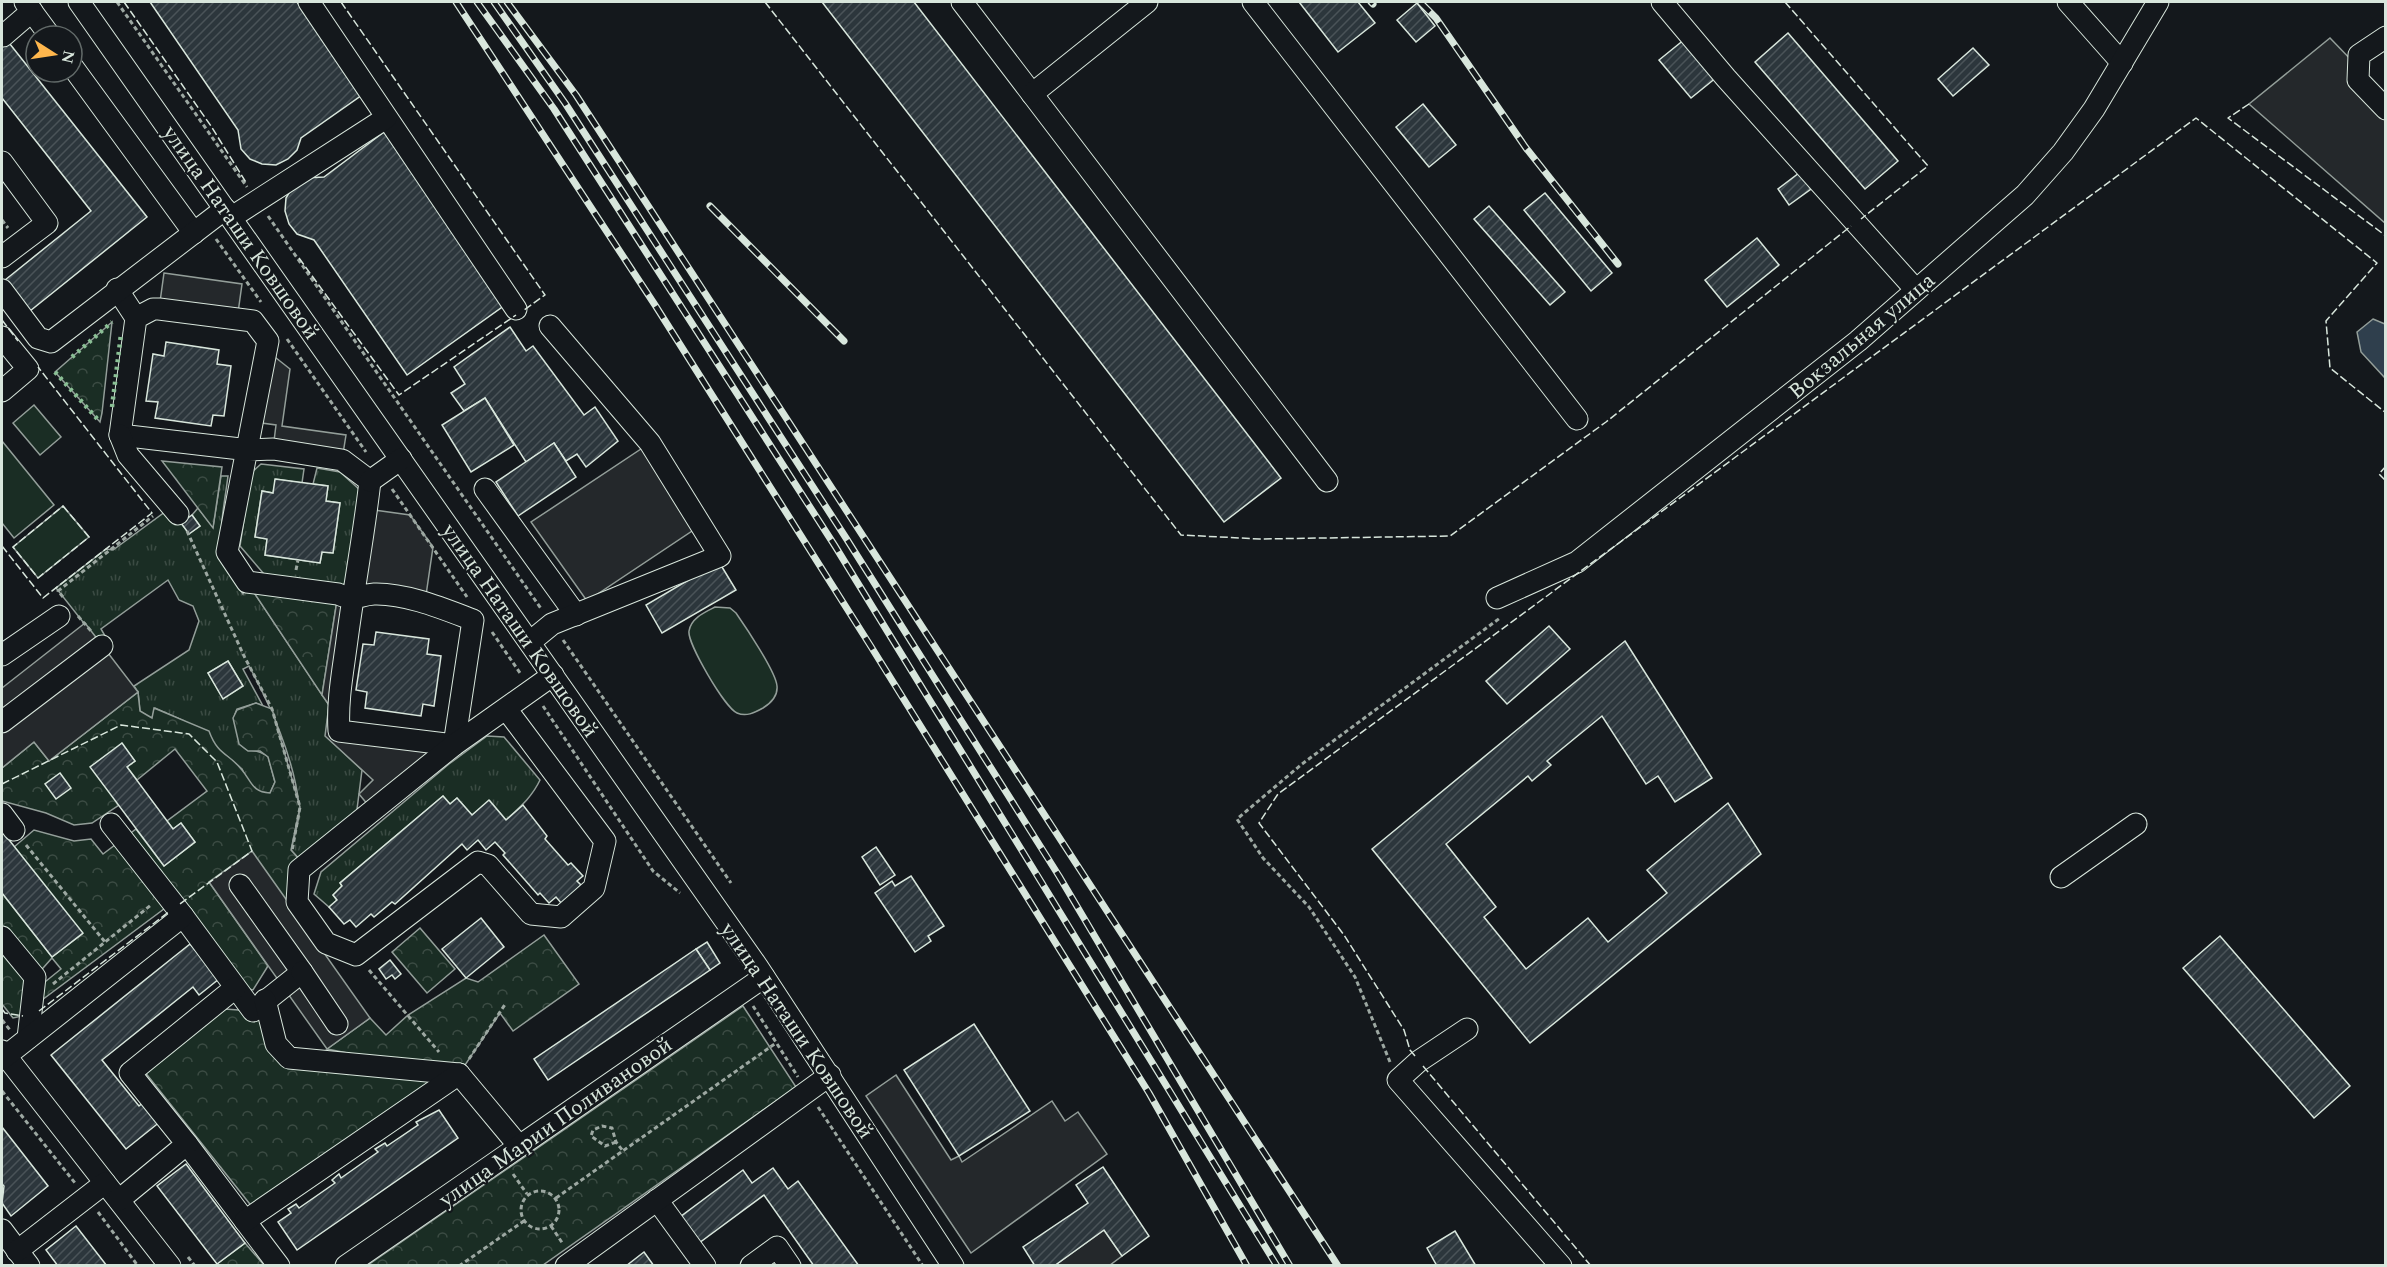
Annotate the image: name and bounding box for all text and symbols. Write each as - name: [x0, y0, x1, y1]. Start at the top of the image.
- north arrow: [24, 24, 84, 84]
- text: N: [55, 48, 81, 66]
- street label: улица Наташи Ковшовой: [153, 118, 327, 347]
- street label: Вокзальная улица: [1781, 264, 1943, 408]
- street label: улица Наташи Ковшовой: [432, 516, 606, 745]
- street label: улица Наташи Ковшовой: [711, 915, 882, 1146]
- street label: улица Марии Поливановой: [431, 1029, 679, 1216]

